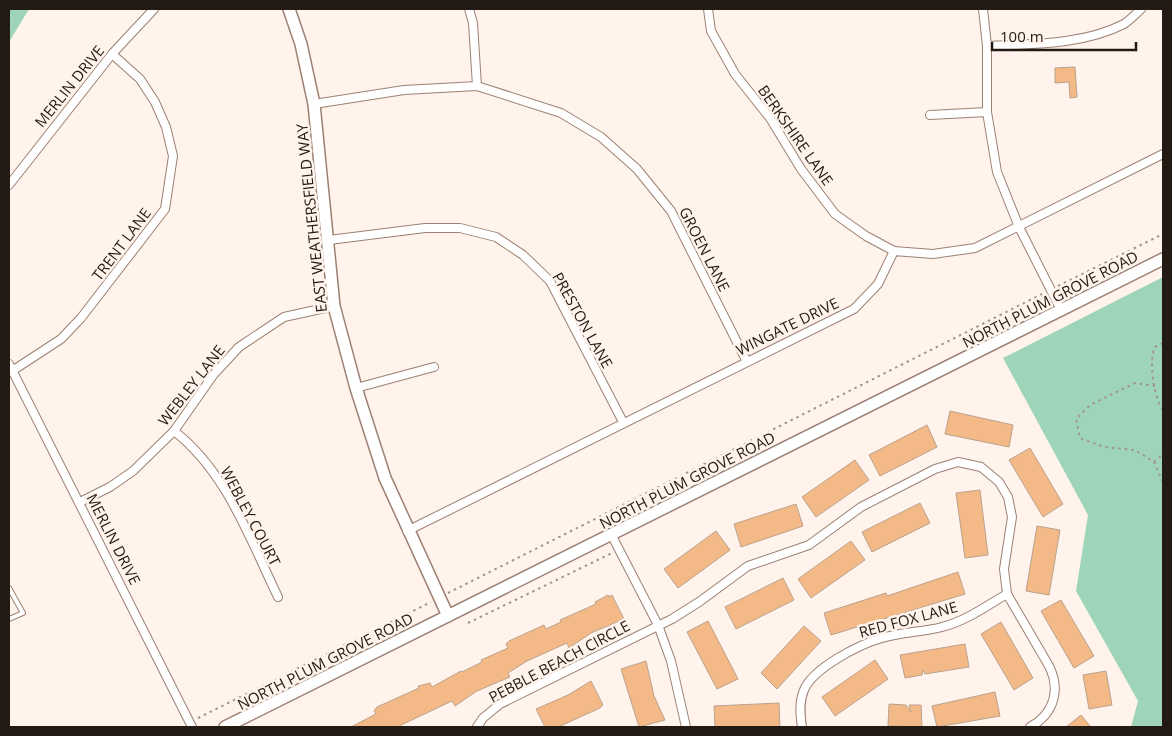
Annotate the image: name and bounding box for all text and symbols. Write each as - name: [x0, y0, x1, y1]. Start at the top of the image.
- scale bar: [992, 20, 1136, 52]
- text: 100 m: [1000, 26, 1044, 46]
- street label: MERLIN DRIVE: [30, 41, 108, 131]
- street label: BERKSHIRE LANE: [754, 81, 838, 189]
- street label: EAST WEATHERSFIELD WAY: [291, 122, 331, 313]
- street label: GROEN LANE: [675, 203, 735, 295]
- street label: TRENT LANE: [87, 204, 155, 284]
- street label: NORTH PLUM GROVE ROAD: [959, 246, 1141, 352]
- street label: PRESTON LANE: [548, 268, 618, 372]
- street label: WINGATE DRIVE: [732, 293, 842, 359]
- street label: WEBLEY LANE: [153, 341, 229, 429]
- street label: NORTH PLUM GROVE ROAD: [596, 427, 778, 533]
- street label: WEBLEY COURT: [216, 463, 286, 570]
- street label: MERLIN DRIVE: [82, 490, 146, 588]
- street label: RED FOX LANE: [856, 596, 960, 642]
- street label: NORTH PLUM GROVE ROAD: [234, 608, 416, 714]
- street label: PEBBLE BEACH CIRCLE: [485, 615, 633, 707]

